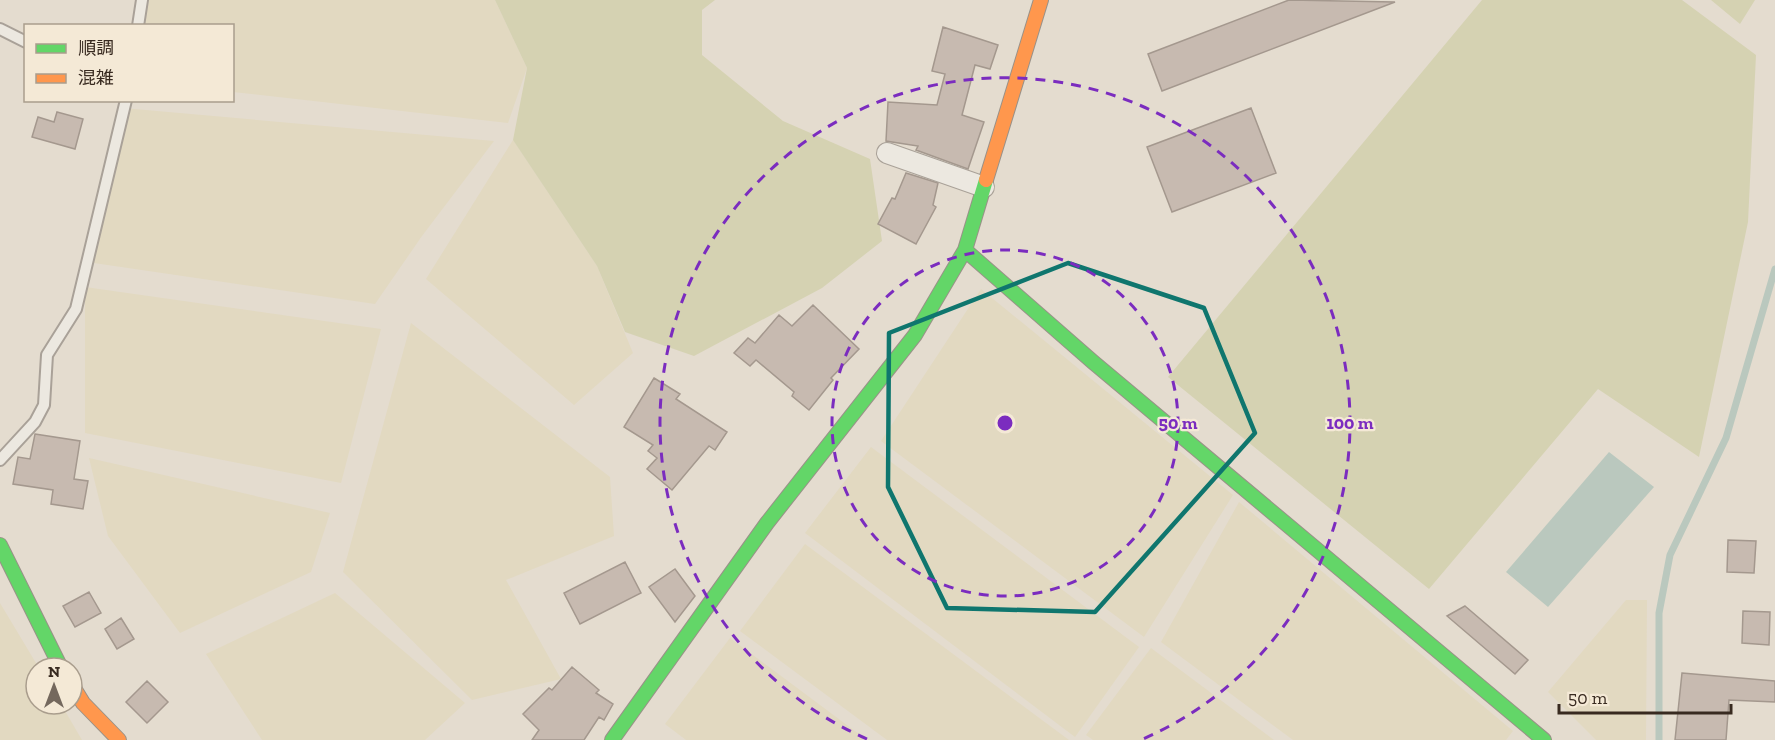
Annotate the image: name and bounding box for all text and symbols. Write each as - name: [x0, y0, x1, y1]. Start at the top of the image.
- legend: [24, 24, 234, 102]
- text: 順調: [78, 37, 114, 59]
- text: 混雑: [78, 67, 114, 89]
- text: 50 m: [1159, 412, 1198, 434]
- text: 100 m: [1326, 412, 1374, 434]
- centre of rings: [995, 413, 1015, 433]
- north arrow: [24, 656, 84, 716]
- text: N: [48, 662, 60, 681]
- scale bar: [1559, 677, 1732, 715]
- text: 50 m: [1568, 687, 1608, 709]

